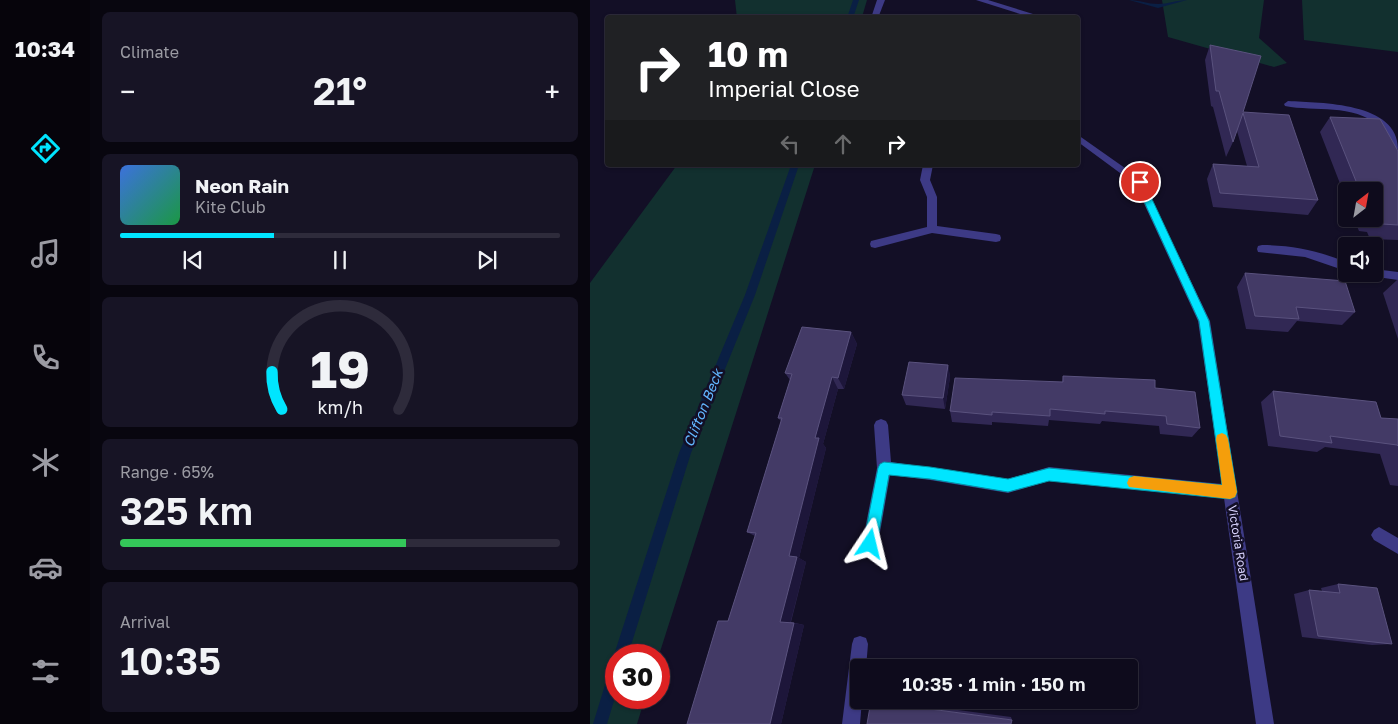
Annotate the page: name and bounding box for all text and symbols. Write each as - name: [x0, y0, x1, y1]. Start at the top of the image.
- text: 10 m: [708, 33, 788, 75]
- text: 10:34: [15, 35, 75, 62]
- icon: right: [625, 35, 690, 100]
- text: Climate: [120, 42, 179, 62]
- text: 21°: [313, 68, 367, 113]
- text: −: [120, 75, 135, 108]
- text: +: [545, 75, 560, 108]
- text: Imperial Close: [708, 75, 860, 102]
- icon: left: [776, 130, 804, 158]
- icon: ahead: [829, 130, 857, 158]
- icon: right: [882, 130, 910, 158]
- icon: directions: [28, 131, 63, 166]
- pin: [1119, 161, 1161, 203]
- icon: arrive: [1126, 168, 1154, 196]
- text: Neon Rain: [195, 174, 289, 197]
- north arrow: [1338, 182, 1382, 228]
- map controls: [1338, 182, 1383, 282]
- text: Kite Club: [195, 197, 266, 217]
- icon: music: [28, 236, 63, 271]
- button: sound: [1338, 237, 1383, 282]
- icon: previous: [179, 246, 207, 274]
- icon: pause: [326, 246, 354, 274]
- icon: next: [473, 246, 501, 274]
- text: 19: [310, 337, 370, 399]
- icon: phone: [28, 340, 63, 375]
- water label: Clifton Beck: [679, 365, 727, 449]
- text: km/h: [317, 396, 363, 418]
- icon: climate: [28, 445, 63, 480]
- text: Range · 65%: [120, 462, 214, 482]
- text: 325 km: [120, 488, 253, 533]
- street label: Victoria Road: [1225, 504, 1252, 582]
- position arrow: [843, 517, 895, 569]
- icon: car: [28, 550, 63, 585]
- text: Arrival: [120, 612, 170, 632]
- text: 10:35: [120, 638, 221, 683]
- speed limit sign: 30: [605, 644, 670, 709]
- icon: filters: [28, 654, 63, 689]
- text: 10:35 · 1 min · 150 m: [902, 672, 1086, 695]

